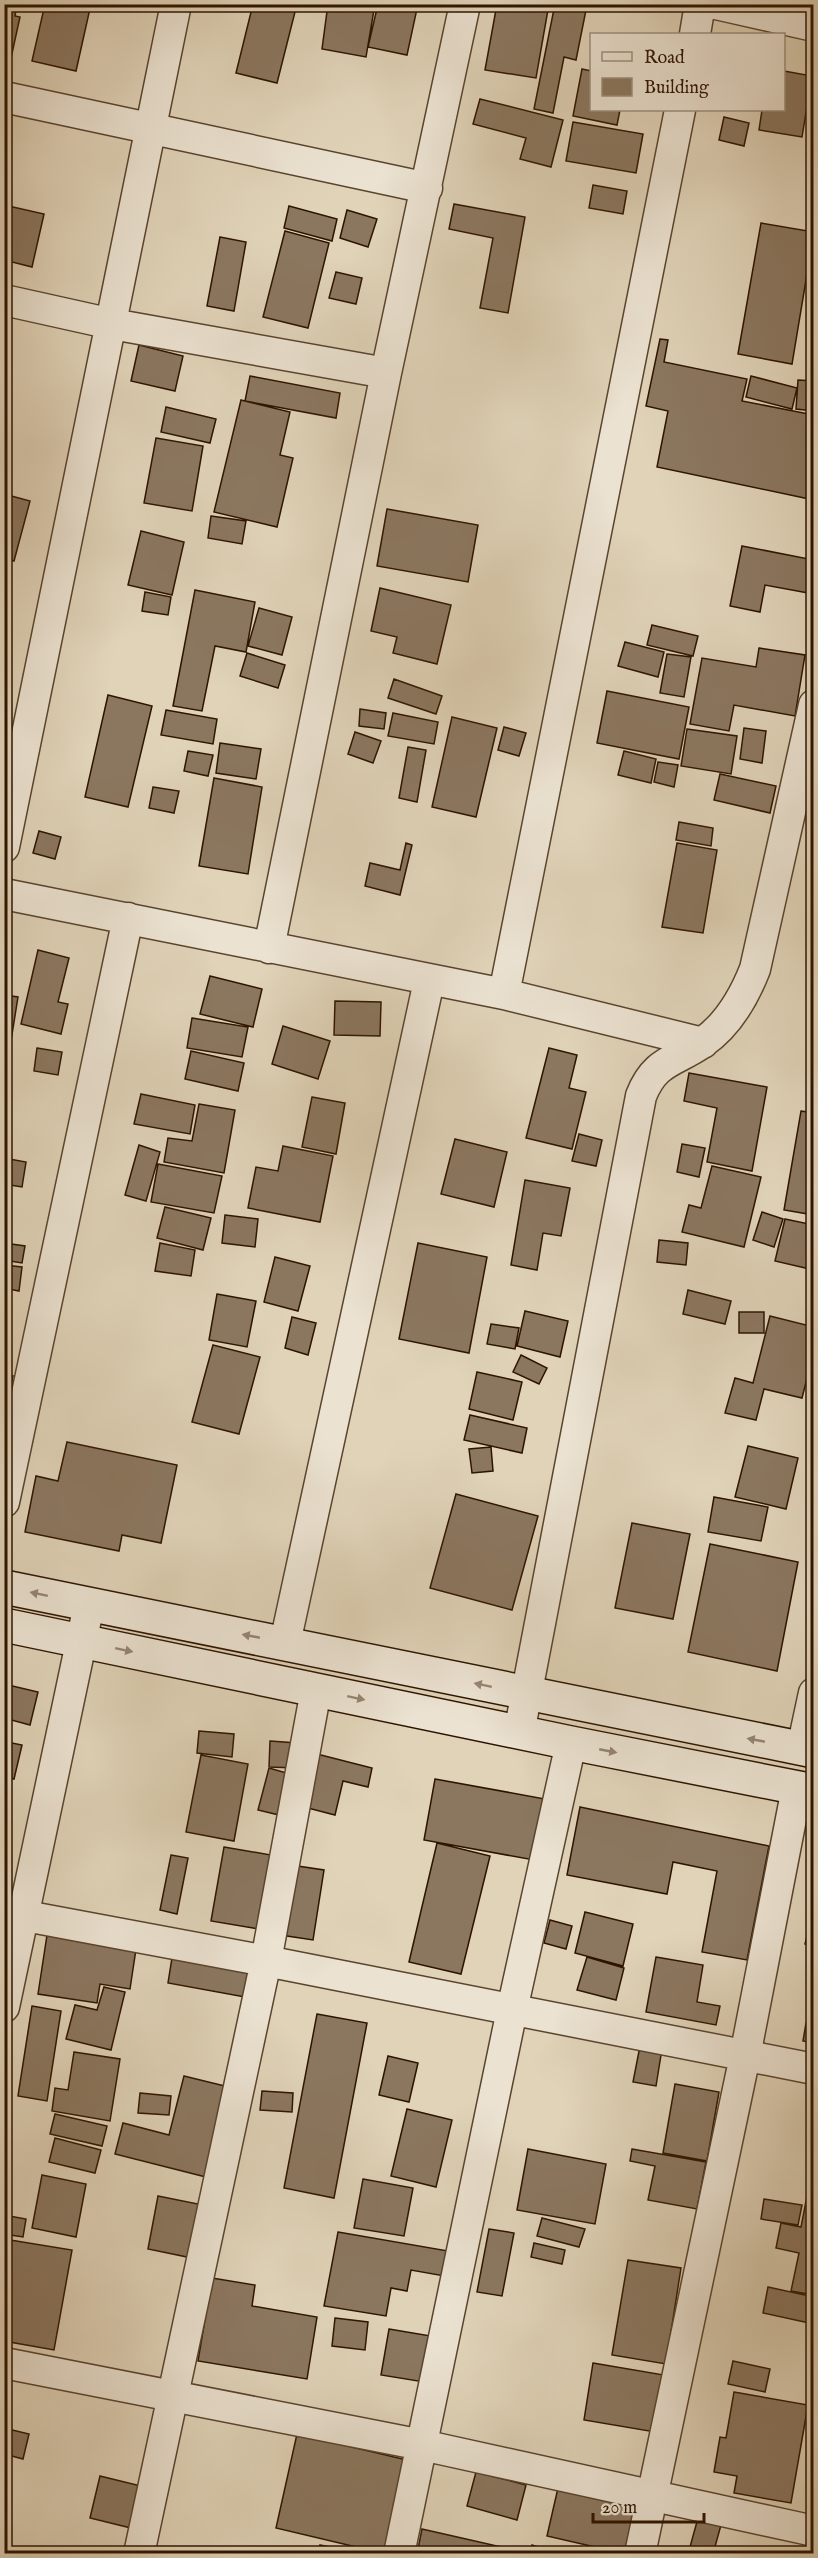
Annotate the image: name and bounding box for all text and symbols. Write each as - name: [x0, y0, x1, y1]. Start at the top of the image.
- legend: [590, 33, 785, 111]
- text: Road: [644, 47, 685, 70]
- text: Building: [644, 77, 709, 100]
- one-way arrow: [30, 1589, 48, 1599]
- one-way arrow: [241, 1631, 260, 1640]
- one-way arrow: [114, 1646, 133, 1655]
- one-way arrow: [473, 1680, 492, 1689]
- one-way arrow: [346, 1694, 365, 1703]
- one-way arrow: [746, 1735, 765, 1744]
- one-way arrow: [599, 1747, 618, 1756]
- scale bar: [593, 2486, 704, 2524]
- text: 20 m: [602, 2497, 637, 2520]

